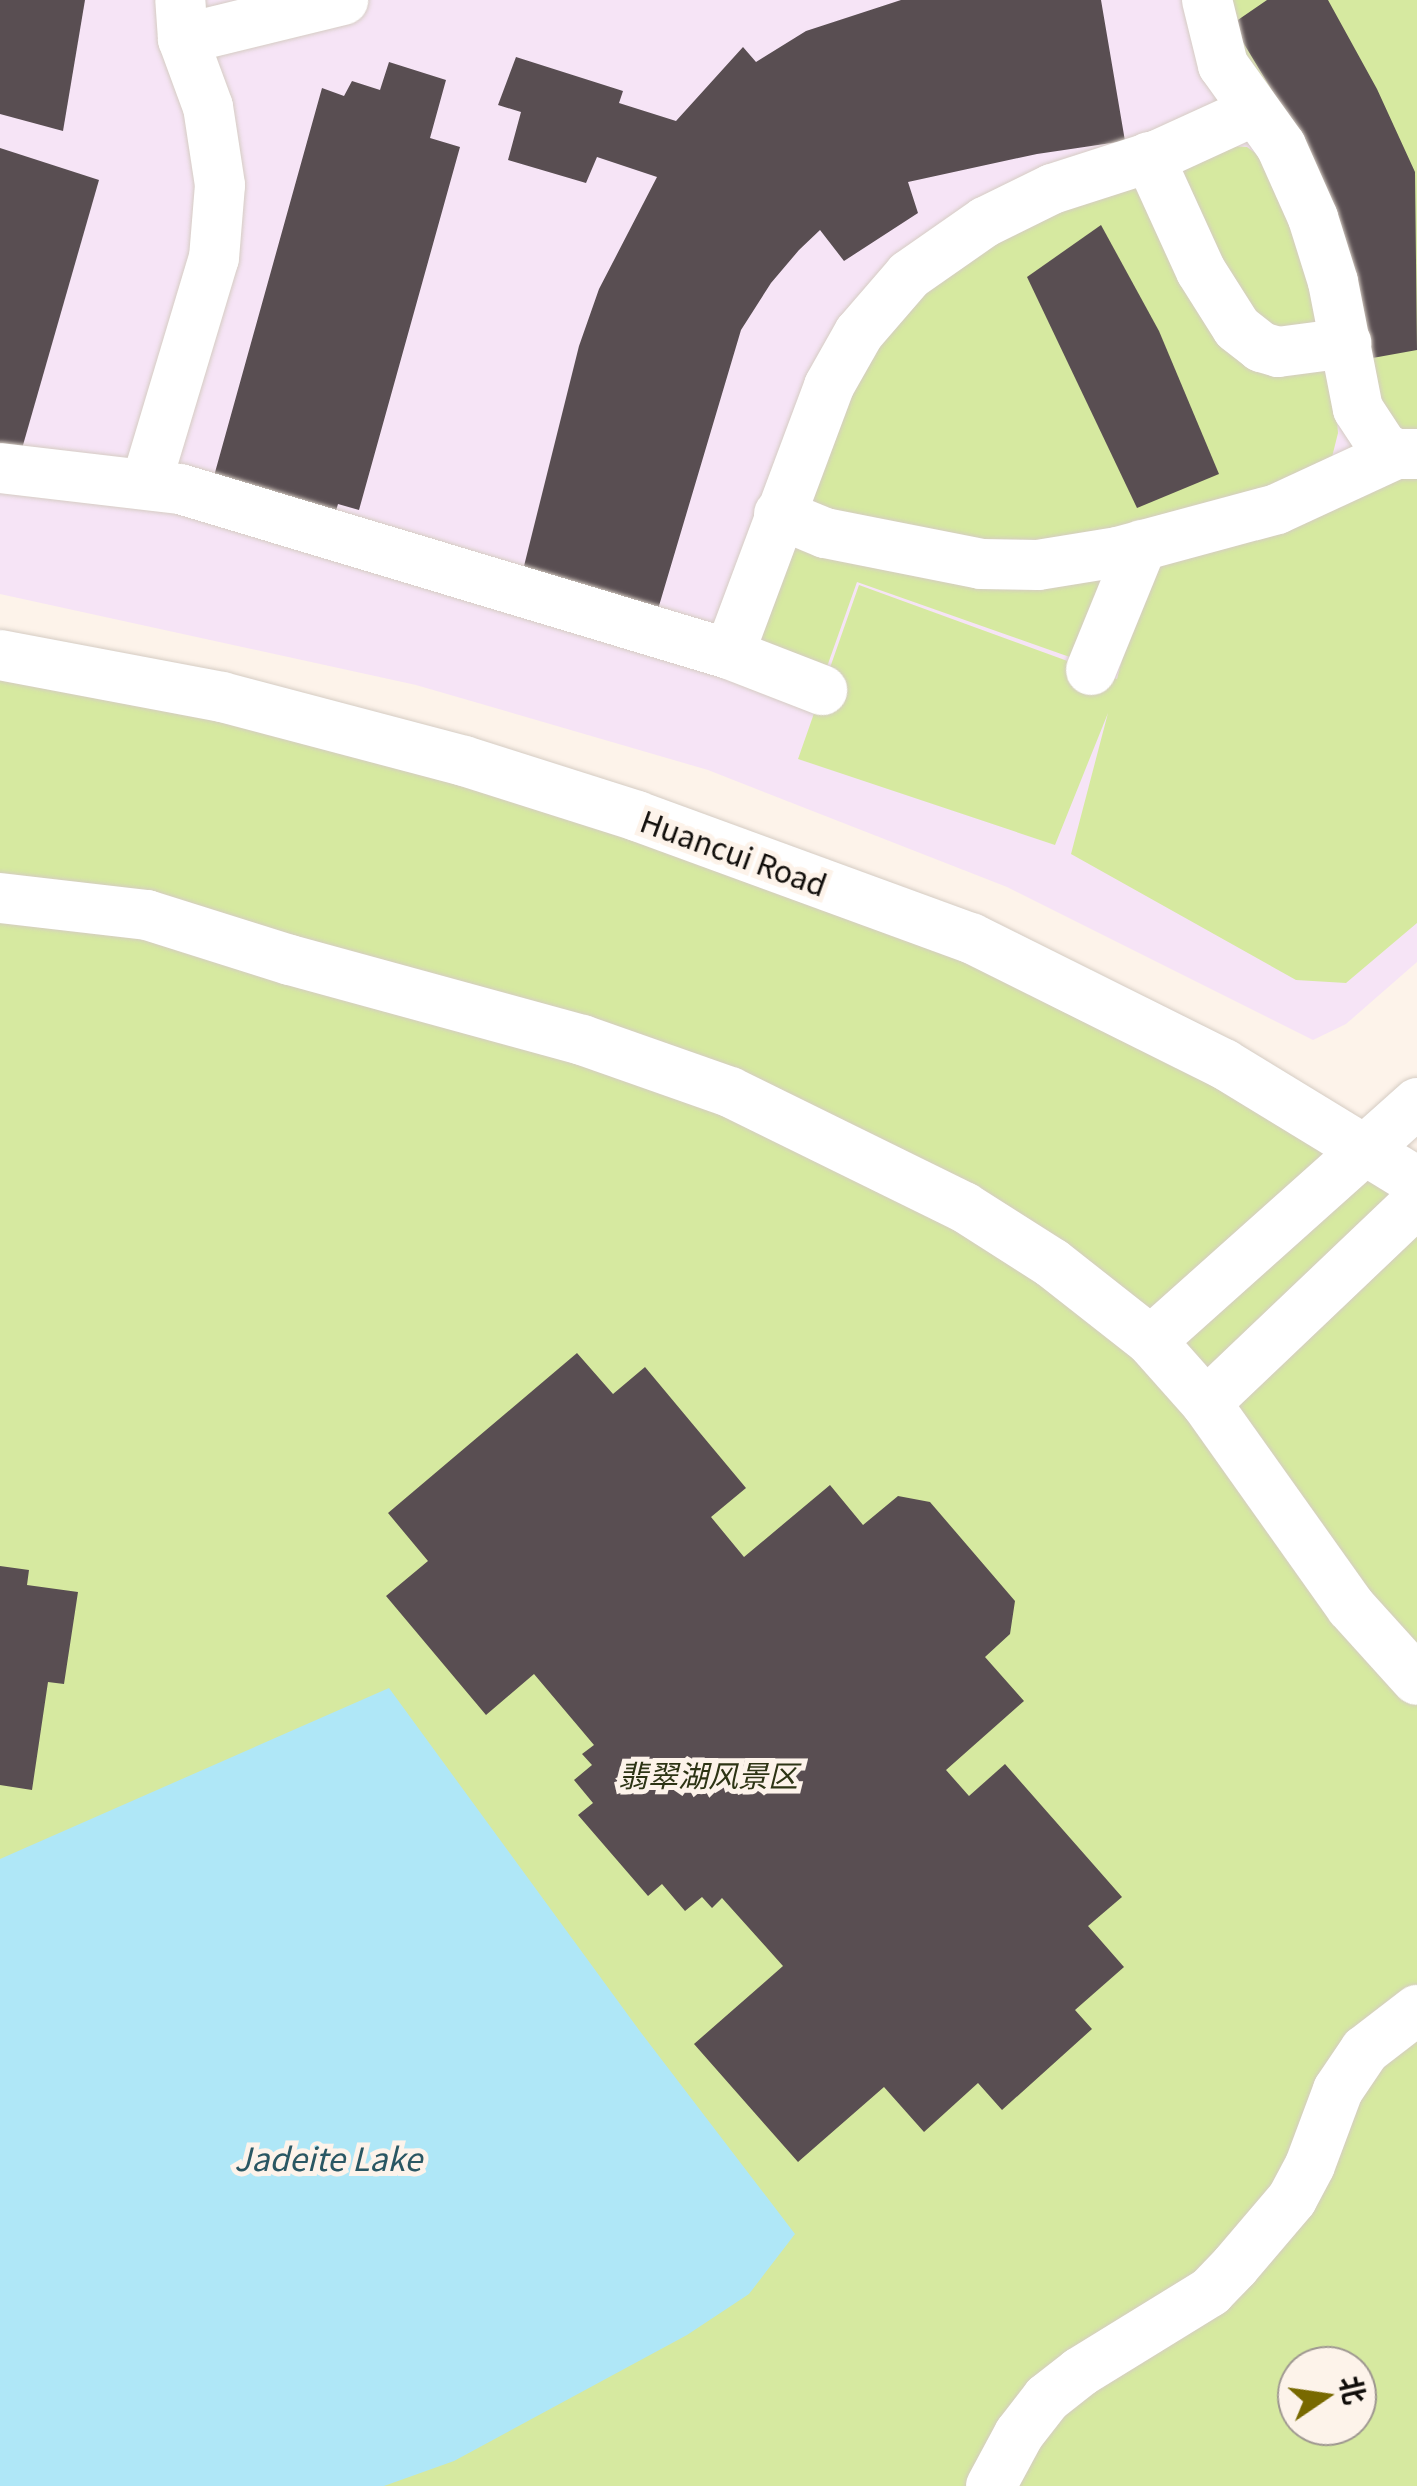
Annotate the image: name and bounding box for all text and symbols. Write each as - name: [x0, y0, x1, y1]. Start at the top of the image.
- street label: Huancui Road: [636, 802, 832, 902]
- park label: 翡翠湖风景区: [618, 1756, 798, 1792]
- water label: Jadeite Lake: [234, 2138, 422, 2176]
- north arrow: [1277, 2346, 1377, 2446]
- text: 北: [1332, 2372, 1377, 2408]

